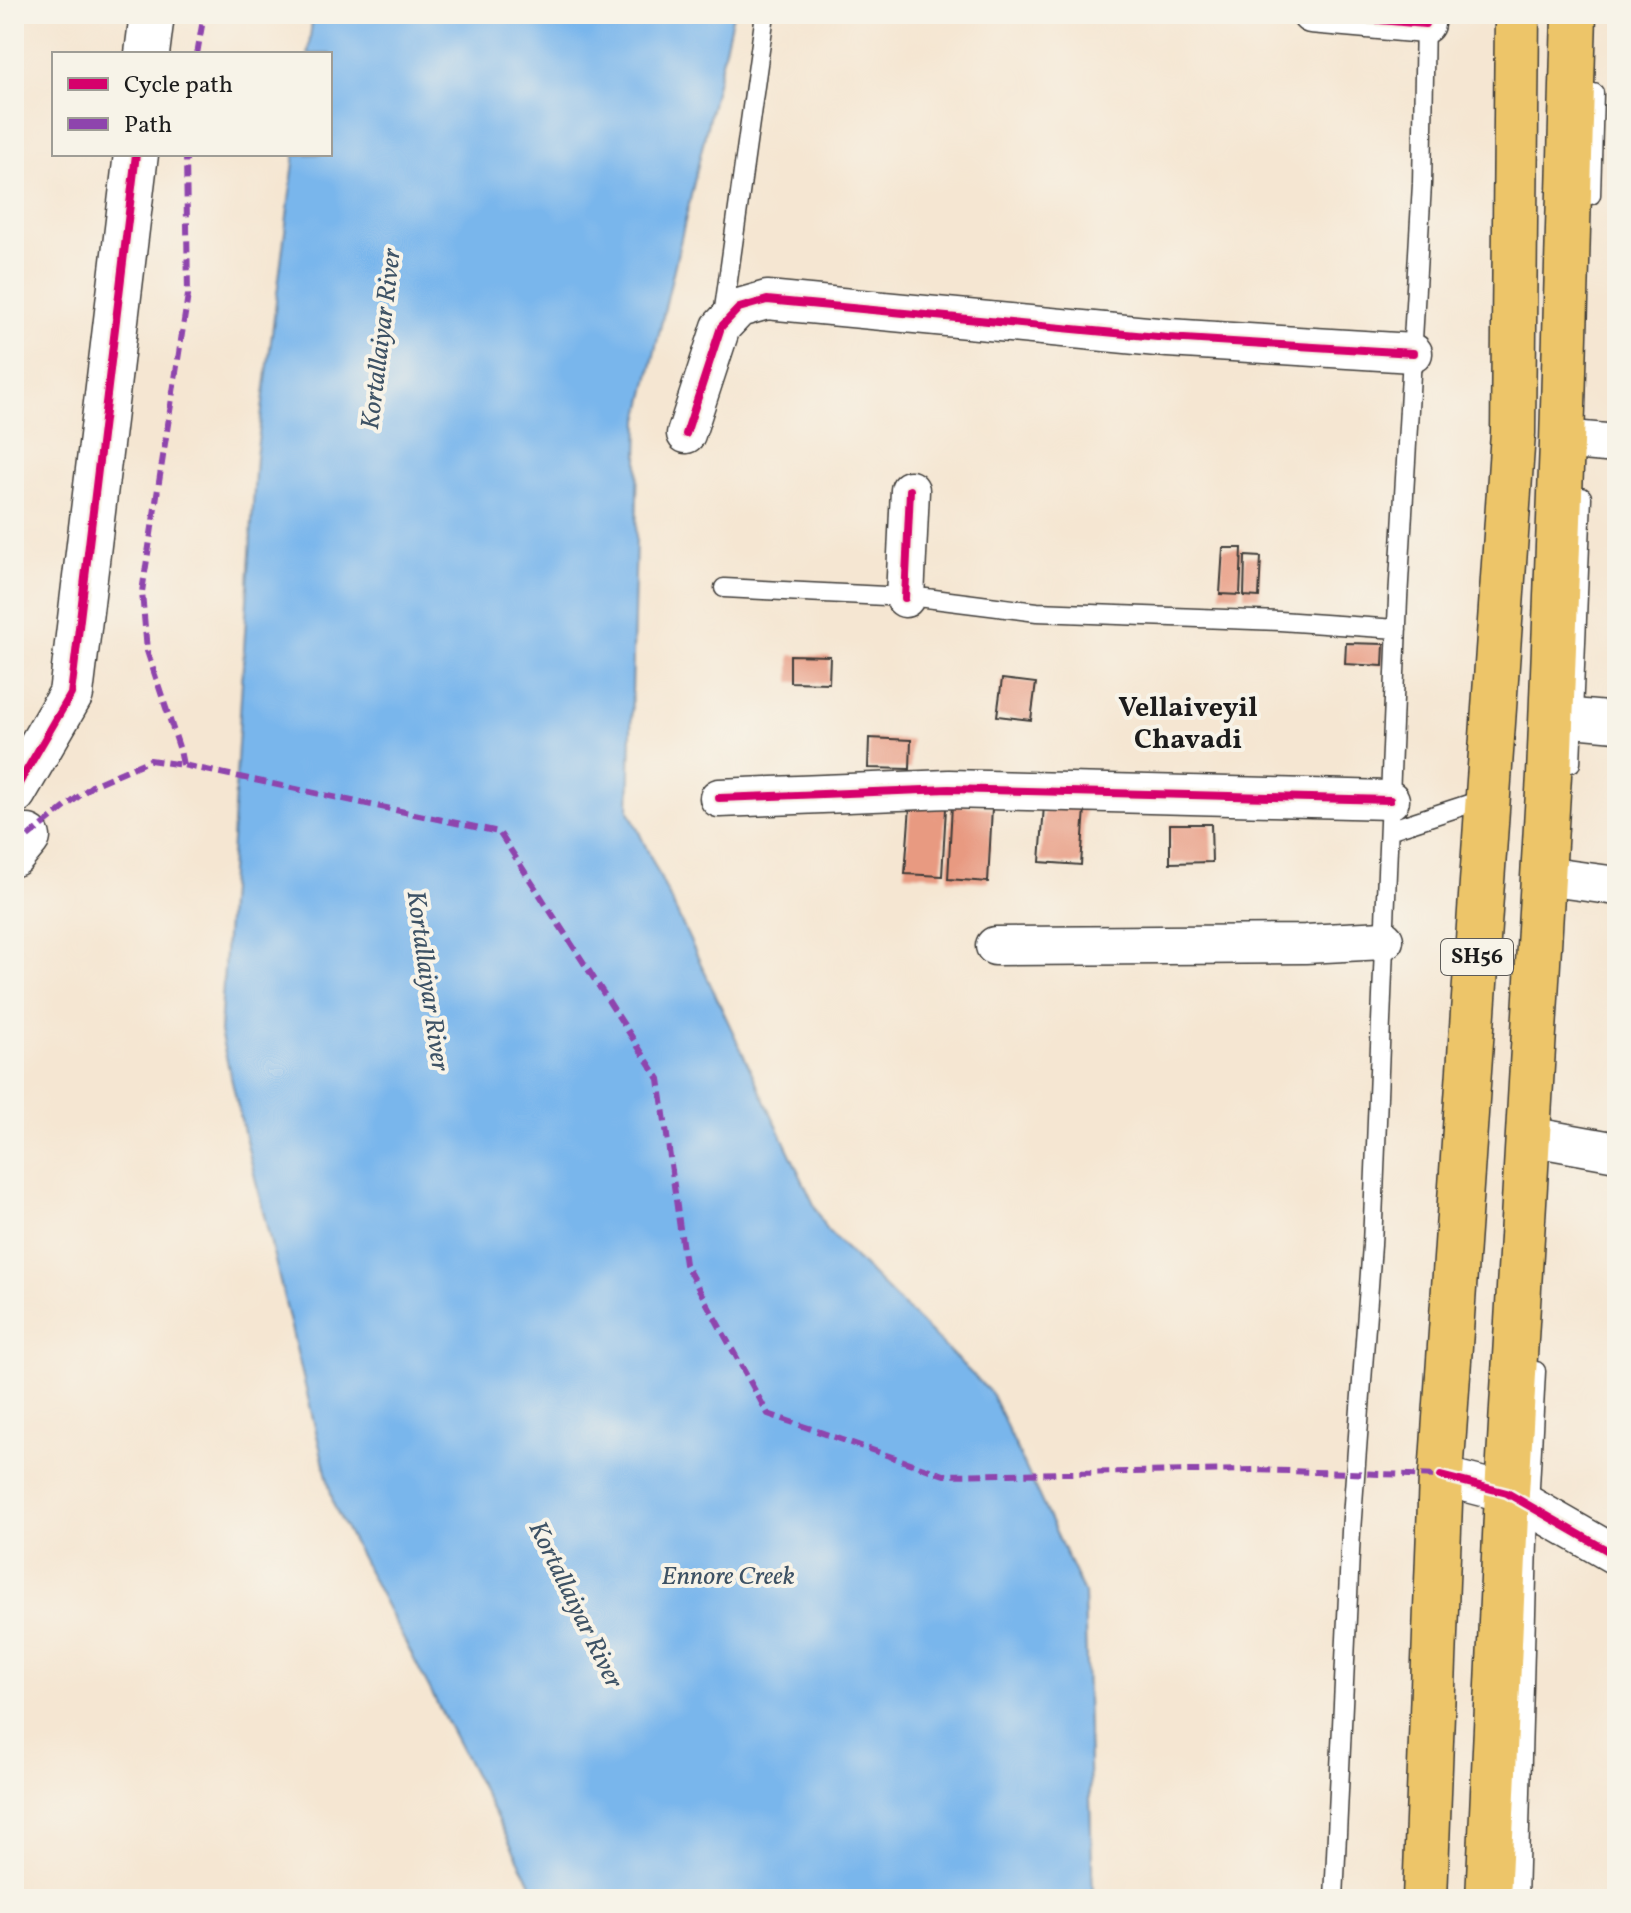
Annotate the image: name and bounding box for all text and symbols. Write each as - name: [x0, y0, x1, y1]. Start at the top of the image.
- legend: [52, 52, 332, 156]
- text: Cycle path: [124, 69, 233, 103]
- text: Path: [124, 109, 172, 143]
- water label: Kortallaiyar River: [353, 246, 411, 432]
- district label: Vellaiveyil Chavadi: [1118, 689, 1258, 760]
- water label: Kortallaiyar River: [396, 888, 458, 1074]
- road number: SH56: [1441, 939, 1513, 975]
- water label: Kortallaiyar River: [519, 1515, 631, 1695]
- water label: Ennore Creek: [661, 1559, 795, 1595]

